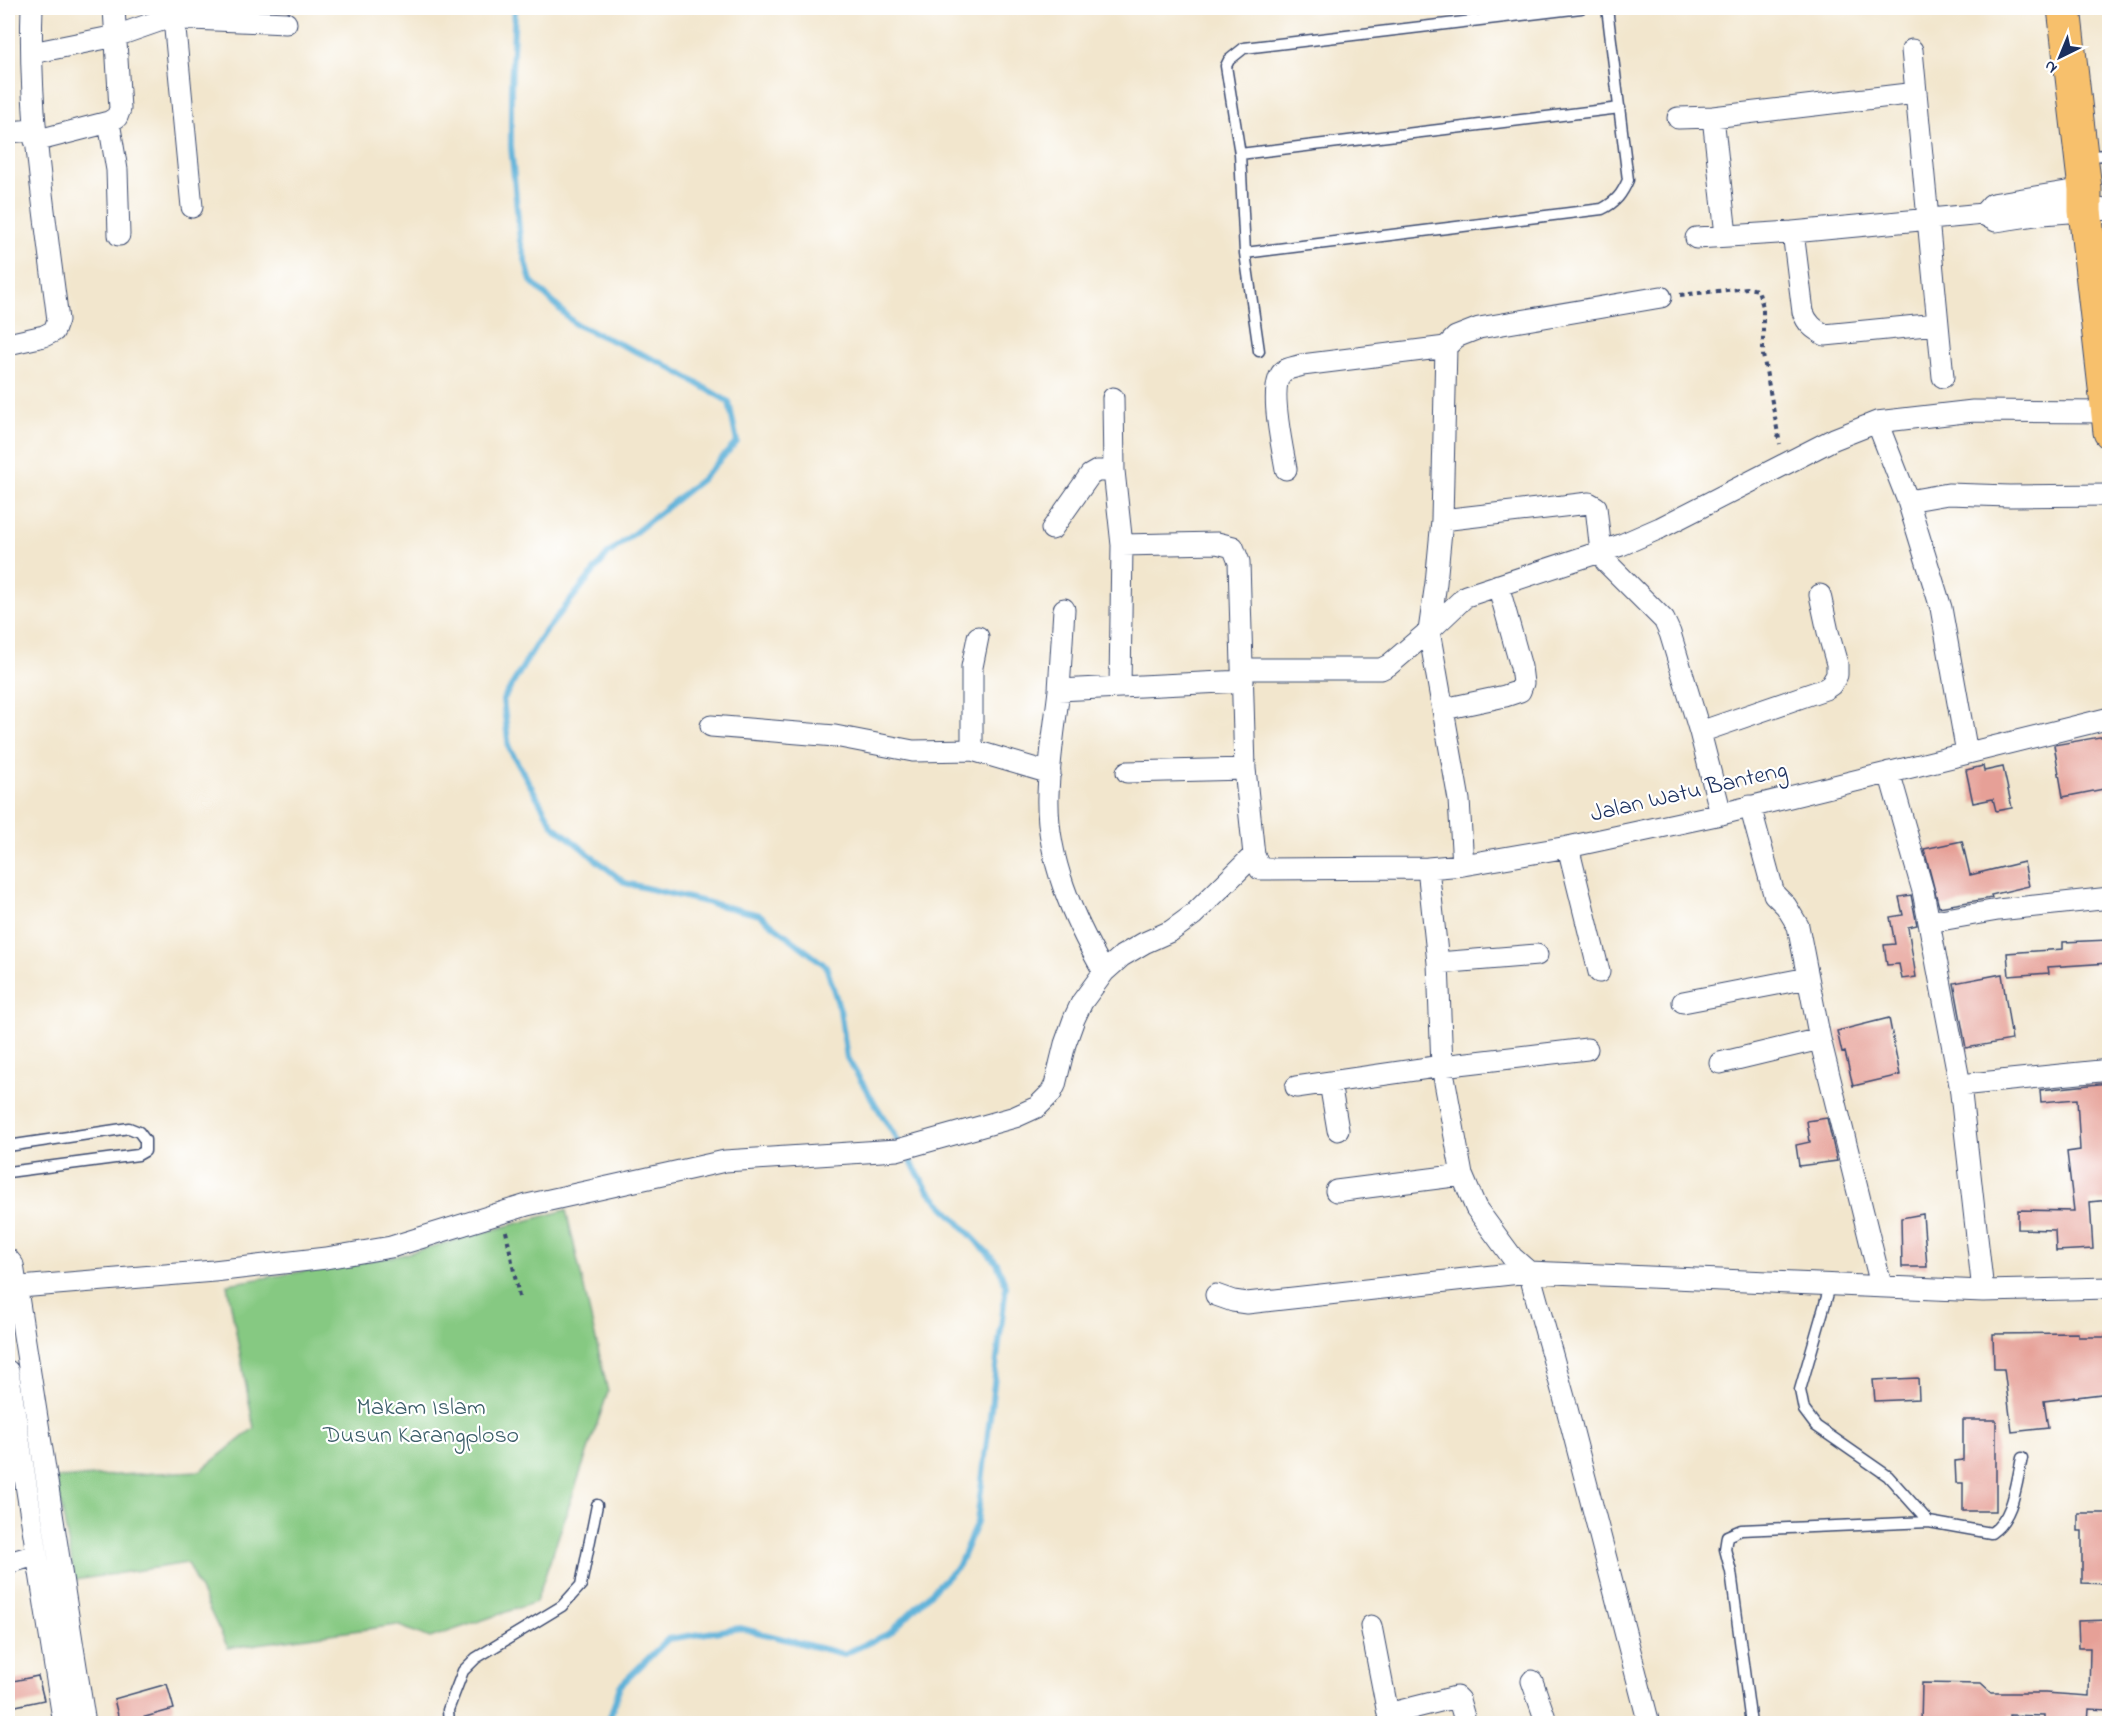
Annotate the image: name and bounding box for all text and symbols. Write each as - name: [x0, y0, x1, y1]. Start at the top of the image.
- north arrow: [2030, 27, 2090, 87]
- text: N: [2039, 54, 2063, 79]
- street label: Jalan Watu Banteng: [1587, 753, 1791, 833]
- park label: Makam Islam Dusun Karangploso: [322, 1391, 519, 1454]

